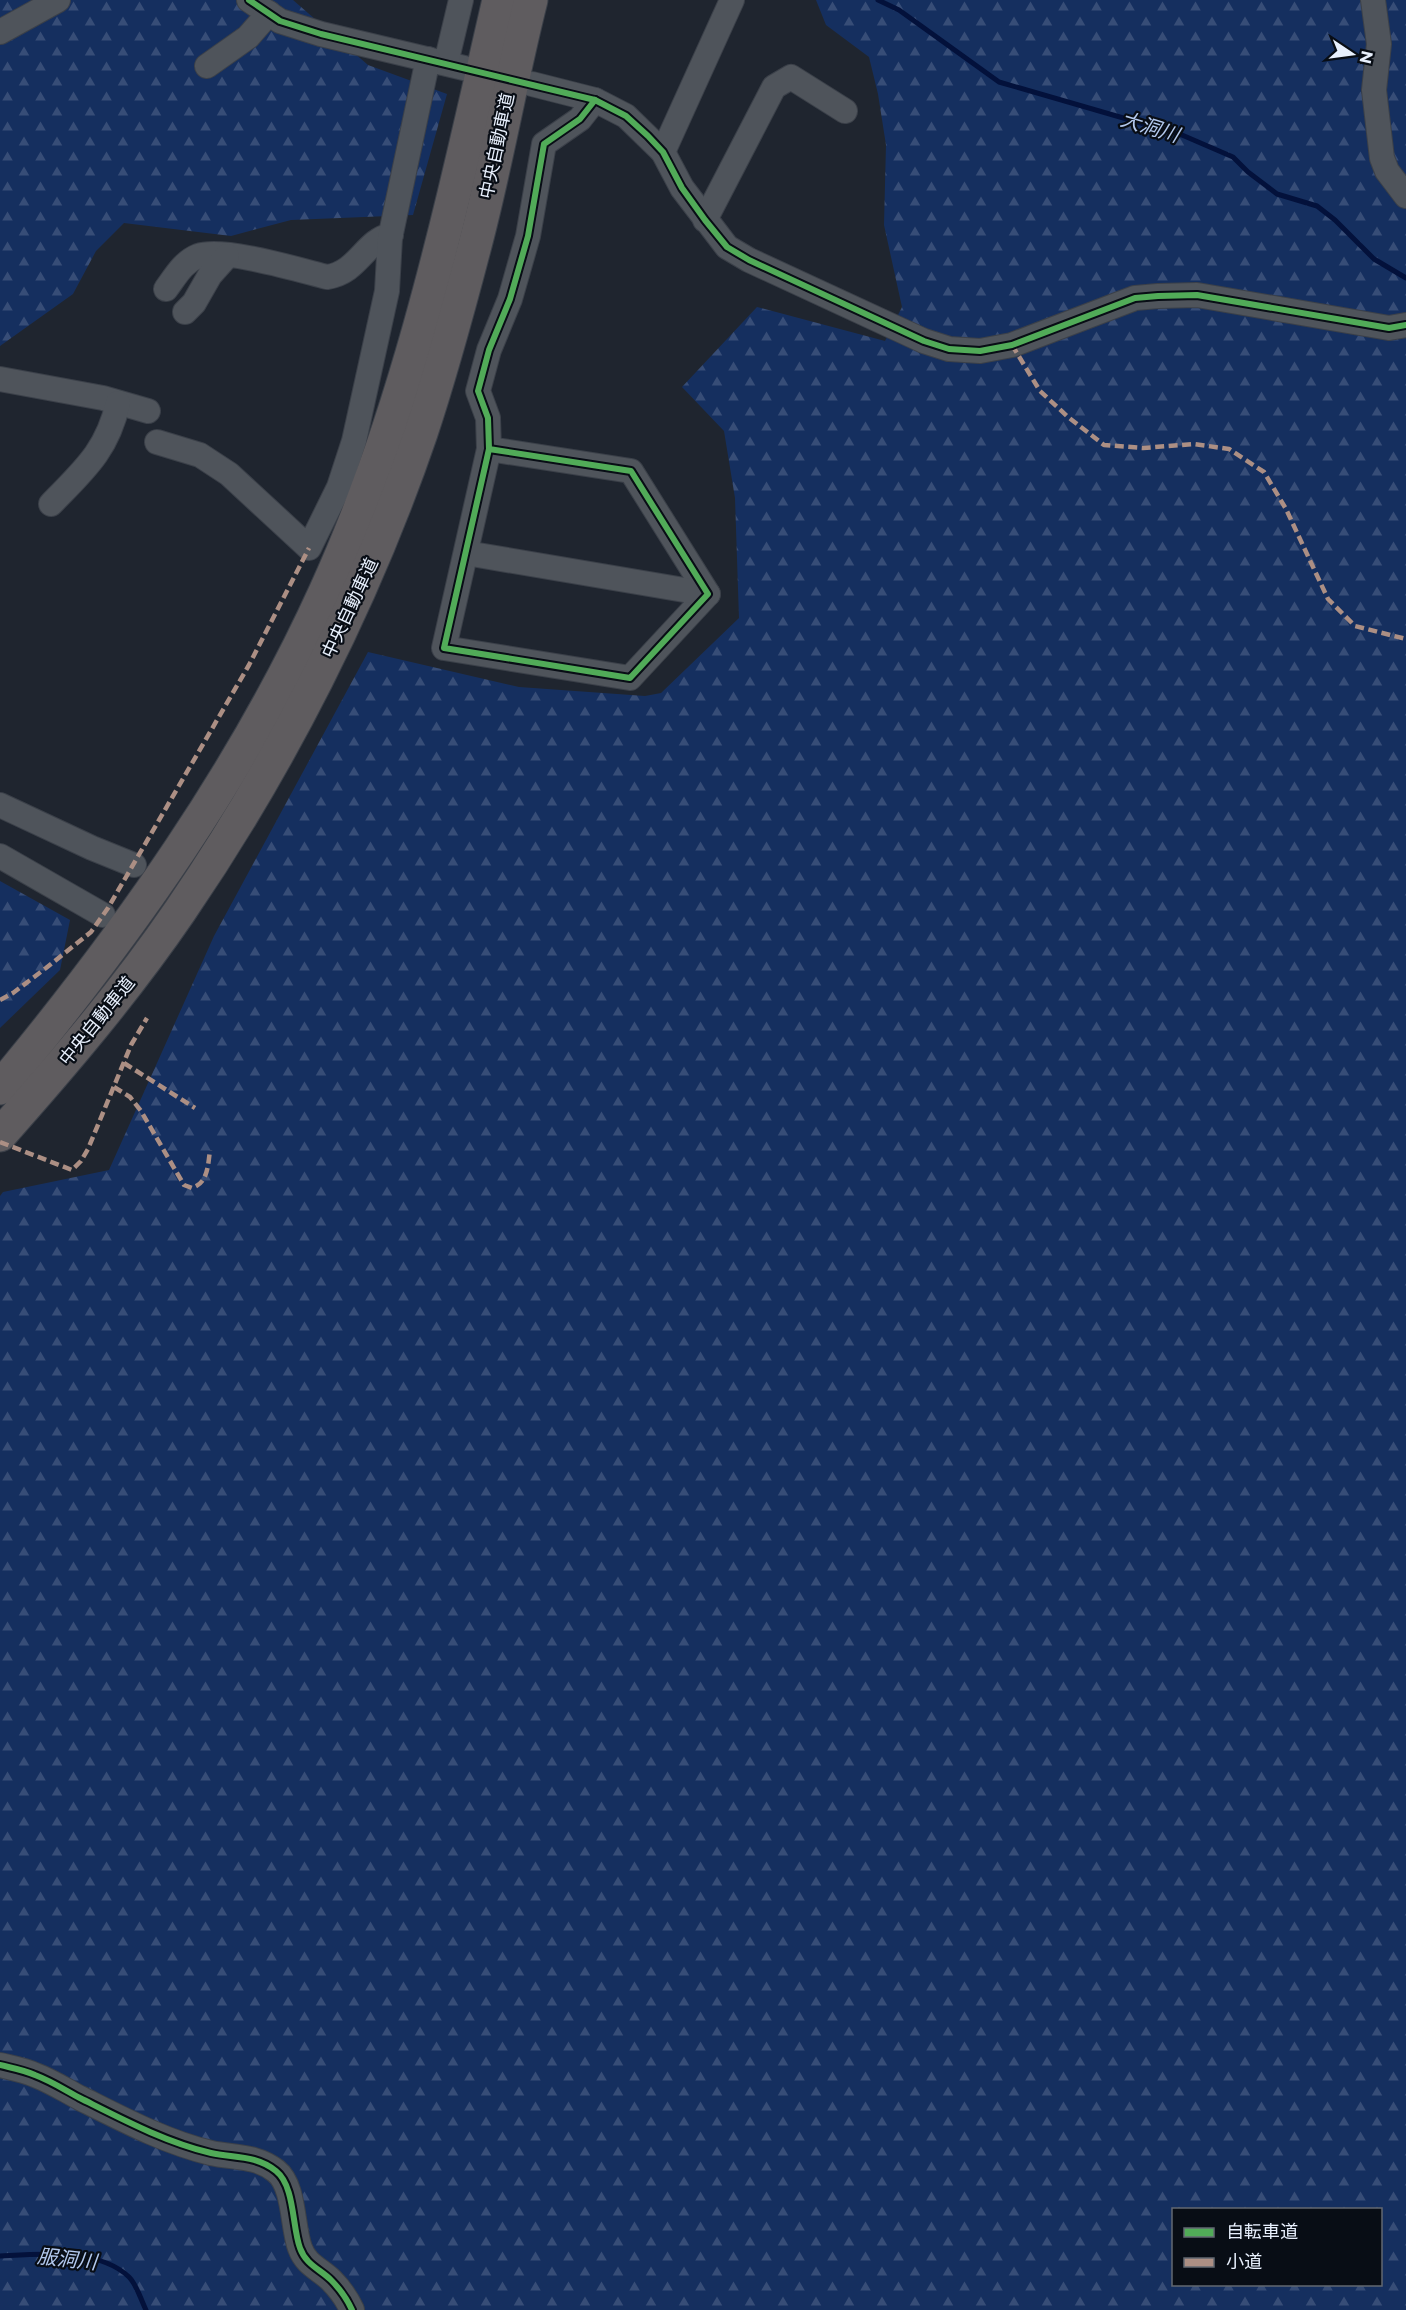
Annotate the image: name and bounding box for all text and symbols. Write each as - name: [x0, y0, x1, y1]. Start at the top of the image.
- north arrow: [1322, 24, 1382, 84]
- text: N: [1355, 49, 1377, 66]
- street label: 中央自動車道: [475, 91, 519, 201]
- water label: 大洞川: [1118, 107, 1184, 148]
- street label: 中央自動車道: [317, 554, 383, 662]
- street label: 中央自動車道: [54, 972, 140, 1070]
- legend: [1172, 2208, 1382, 2286]
- text: 自転車道: [1226, 2221, 1298, 2243]
- water label: 服洞川: [36, 2244, 100, 2274]
- text: 小道: [1226, 2251, 1262, 2273]

